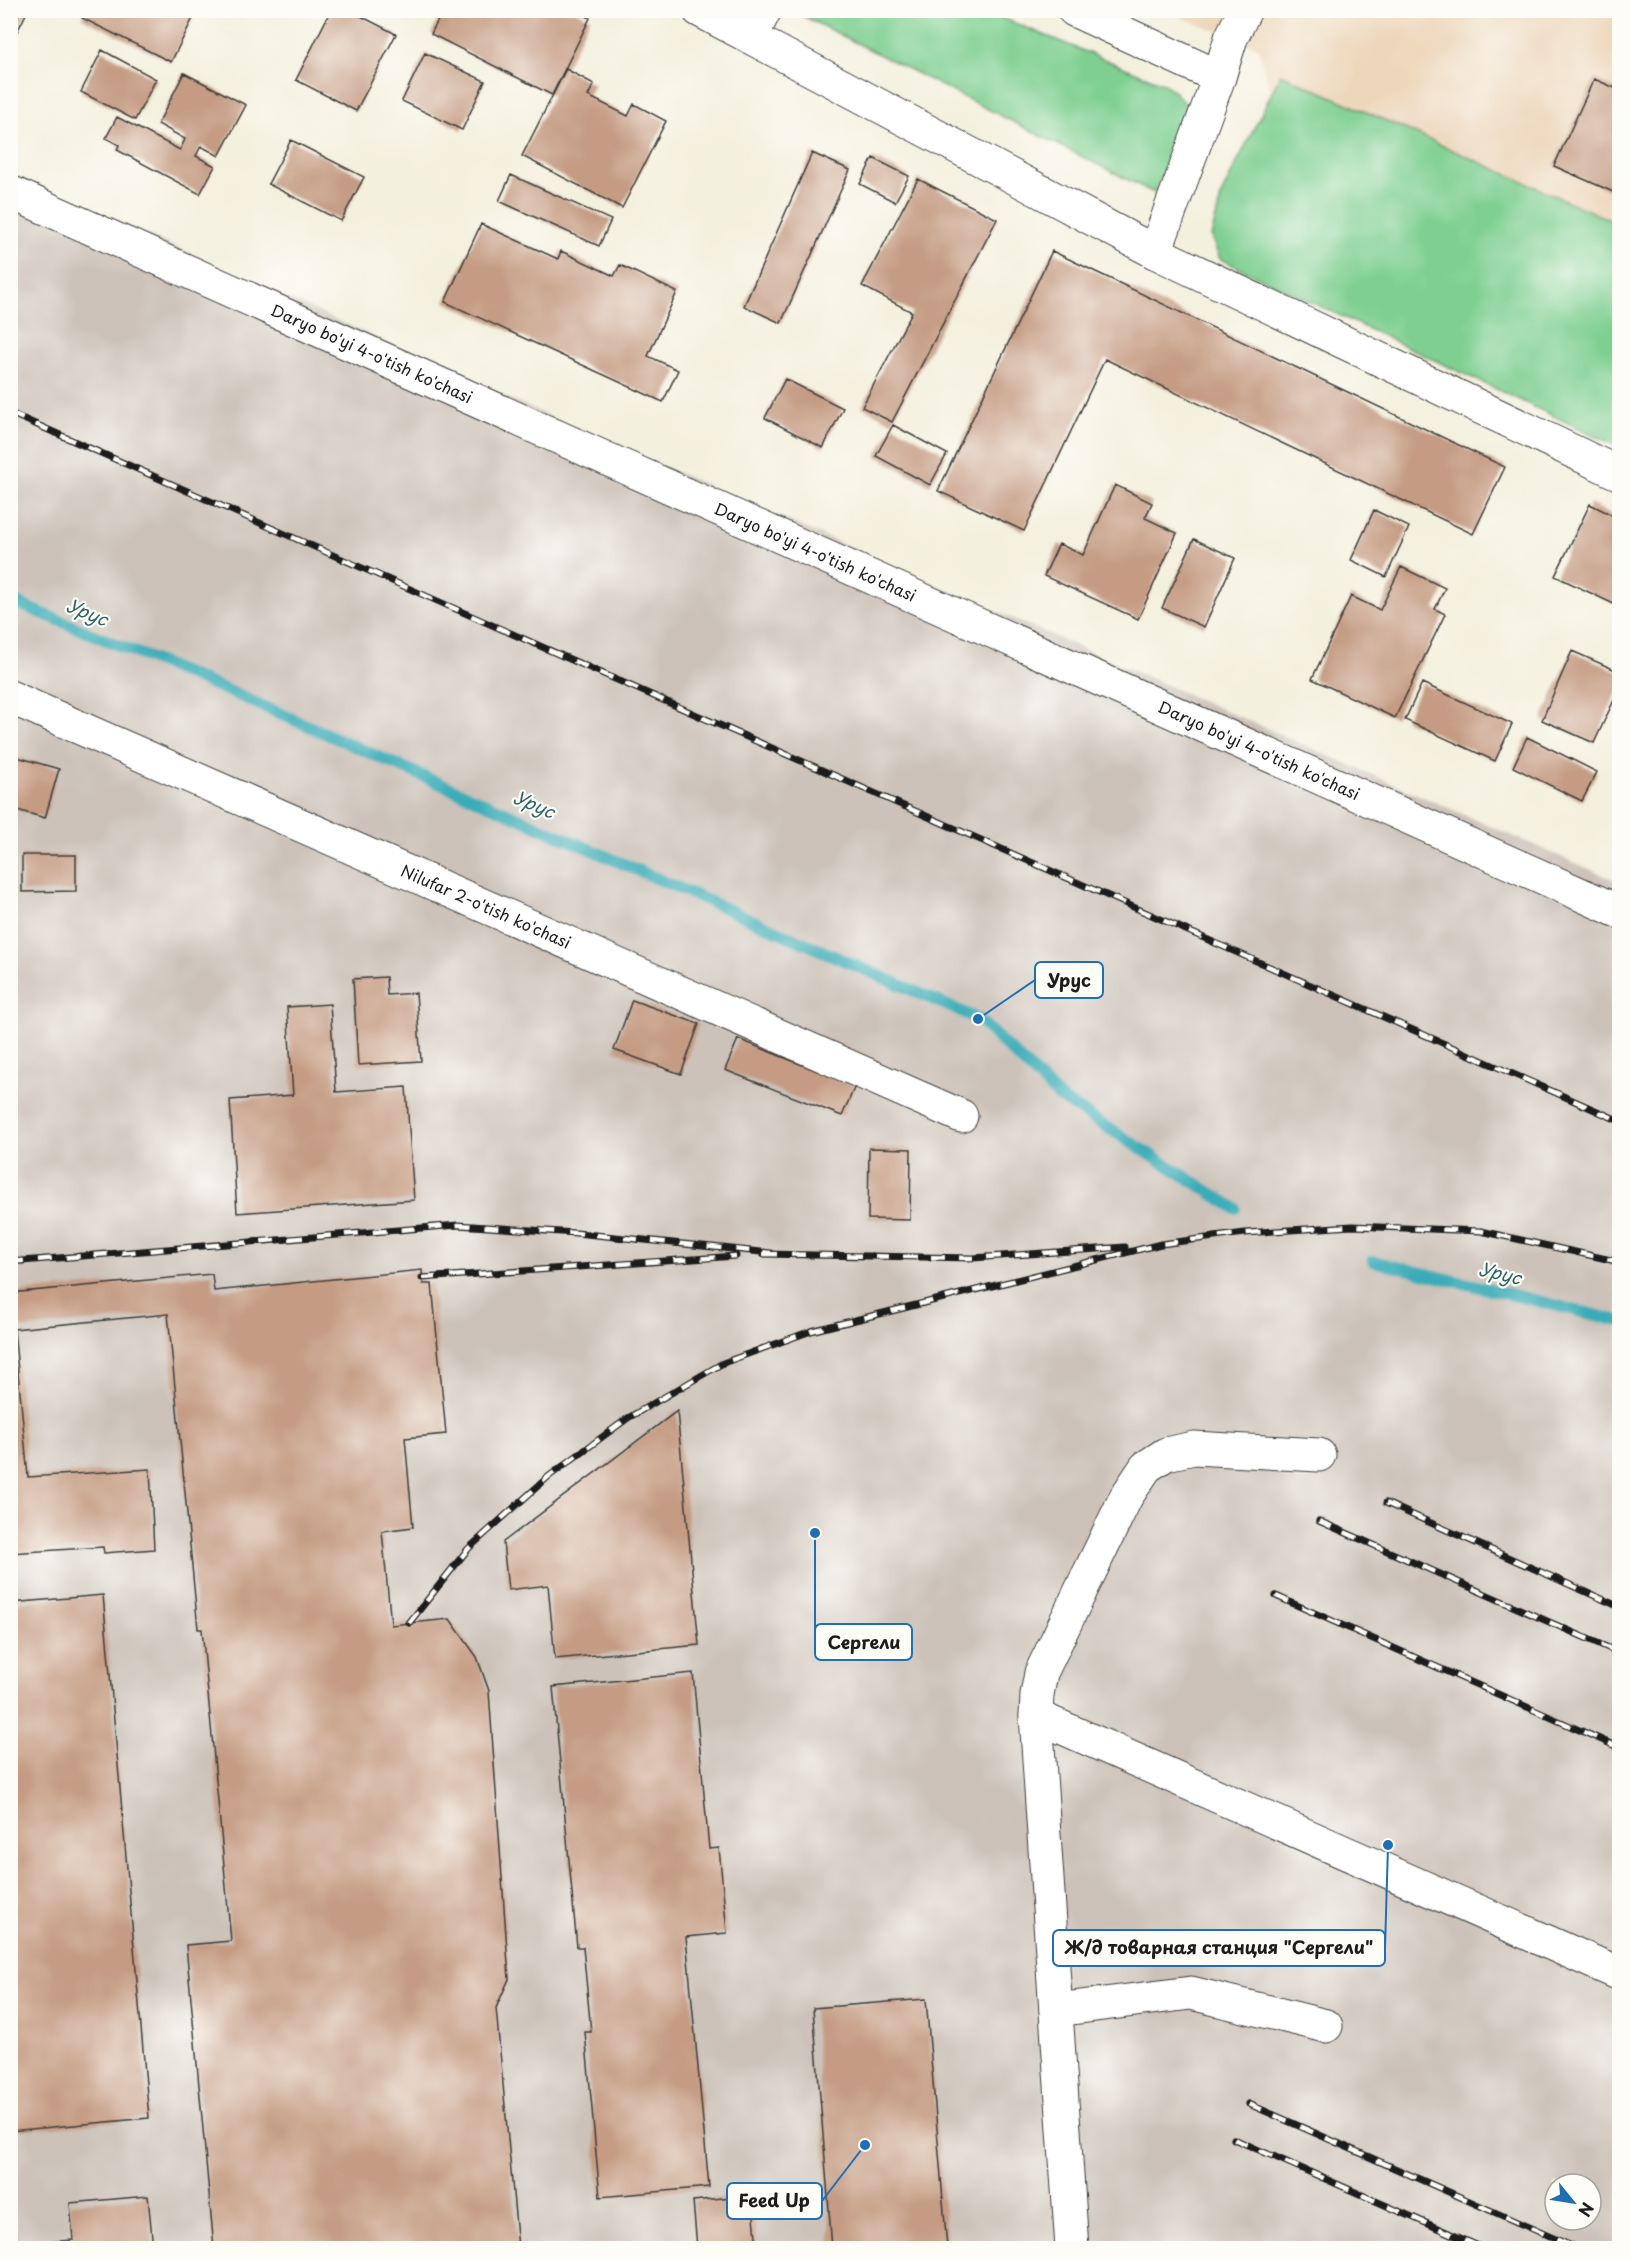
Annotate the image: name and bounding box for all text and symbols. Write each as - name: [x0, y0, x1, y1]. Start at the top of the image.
- street label: Daryo bo'yi 4-o'tish ko'chasi: [267, 297, 477, 408]
- street label: Daryo bo'yi 4-o'tish ko'chasi: [711, 496, 920, 607]
- water label: Урус: [63, 591, 114, 633]
- street label: Daryo bo'yi 4-o'tish ko'chasi: [1154, 694, 1364, 805]
- water label: Урус: [510, 783, 561, 825]
- street label: Nilufar 2-o'tish ko'chasi: [397, 858, 575, 954]
- callout: Урус: [1035, 962, 1103, 998]
- text: Урус: [1047, 966, 1091, 993]
- water label: Урус: [1477, 1254, 1526, 1291]
- callout: Сергели: [815, 1624, 912, 1660]
- text: Сергели: [827, 1628, 901, 1655]
- callout: Ж/д товарная станция "Сергели": [1053, 1930, 1385, 1966]
- text: Ж/д товарная станция "Сергели": [1064, 1933, 1373, 1960]
- north arrow: [1543, 2172, 1603, 2232]
- callout: Feed Up: [727, 2183, 822, 2219]
- text: Feed Up: [738, 2186, 810, 2213]
- text: N: [1573, 2199, 1600, 2221]

